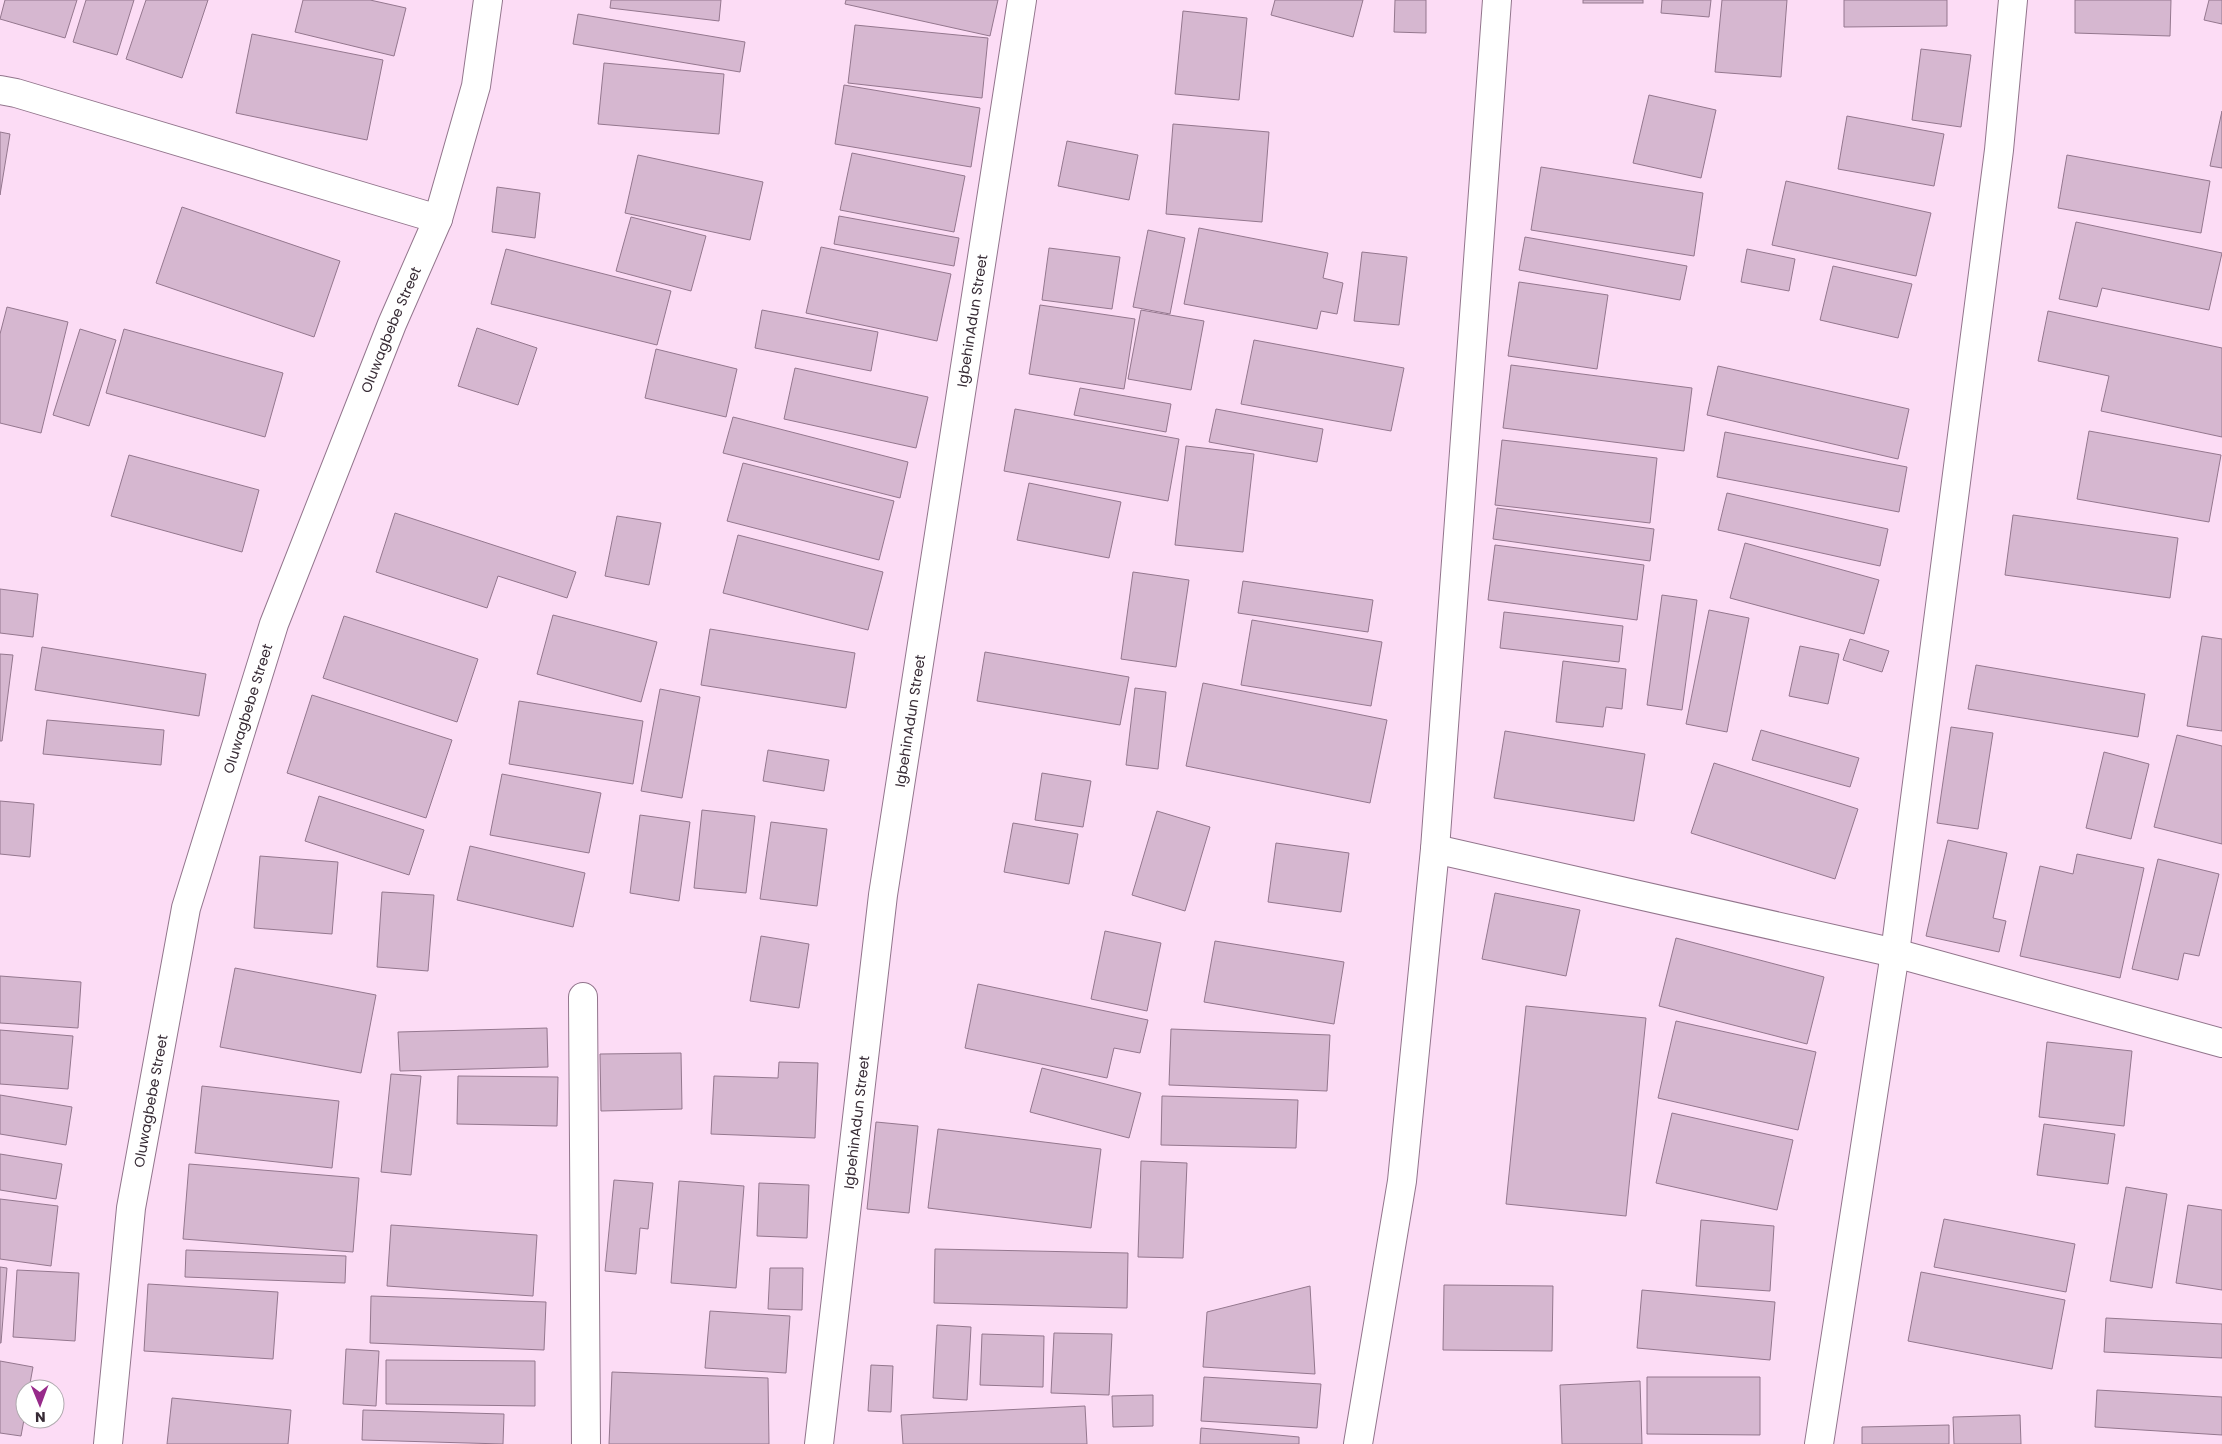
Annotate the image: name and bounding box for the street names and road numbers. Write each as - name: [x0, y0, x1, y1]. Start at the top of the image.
- street label: IgbehinAdun Street: [952, 253, 992, 388]
- street label: Oluwagbebe Street: [356, 263, 426, 396]
- street label: Oluwagbebe Street: [218, 641, 277, 776]
- street label: IgbehinAdun Street: [890, 653, 930, 789]
- street label: Oluwagbebe Street: [129, 1033, 173, 1169]
- street label: IgbehinAdun Street: [839, 1054, 874, 1190]

